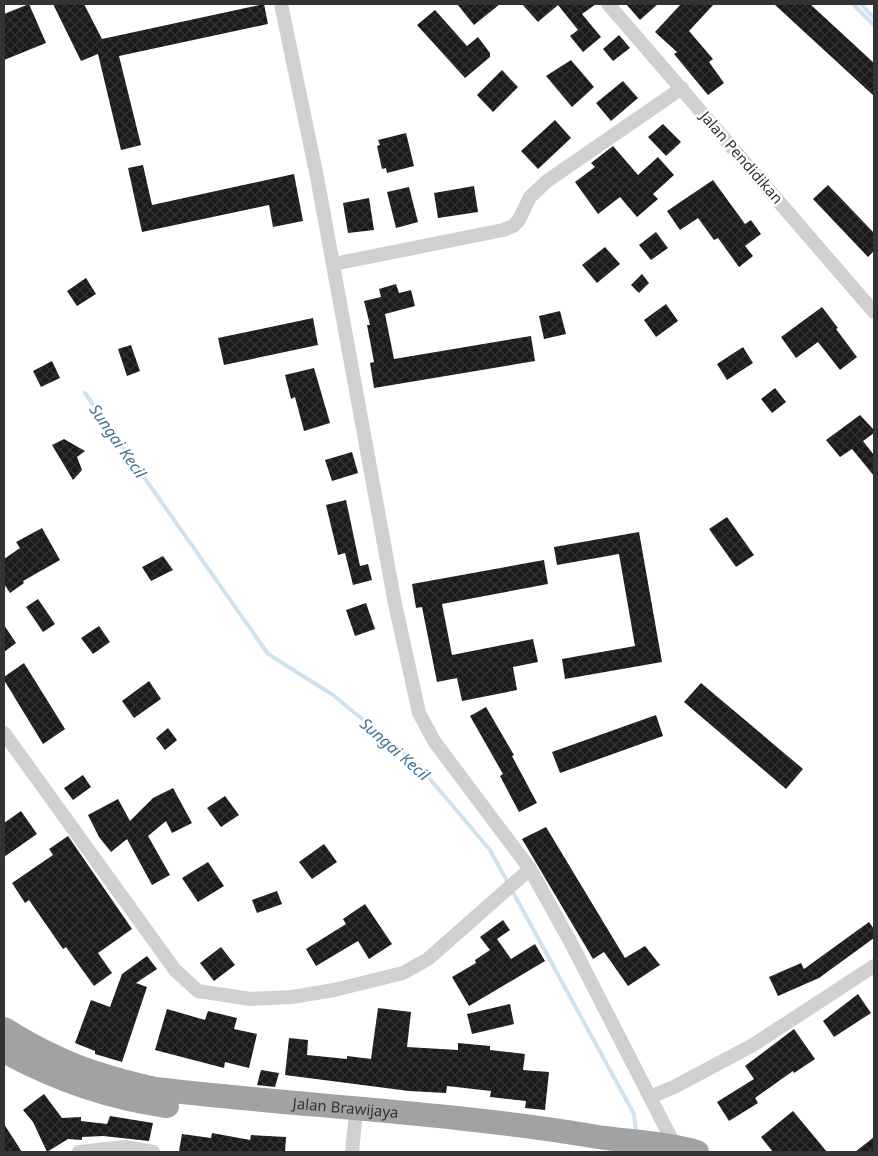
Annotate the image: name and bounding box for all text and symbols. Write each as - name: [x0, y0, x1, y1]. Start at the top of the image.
- street label: Jalan Pendidikan: [695, 105, 788, 208]
- water label: Sungai Kecil: [84, 400, 152, 483]
- water label: Sungai Kecil: [355, 713, 435, 786]
- street label: Jalan Brawijaya: [290, 1093, 399, 1122]

